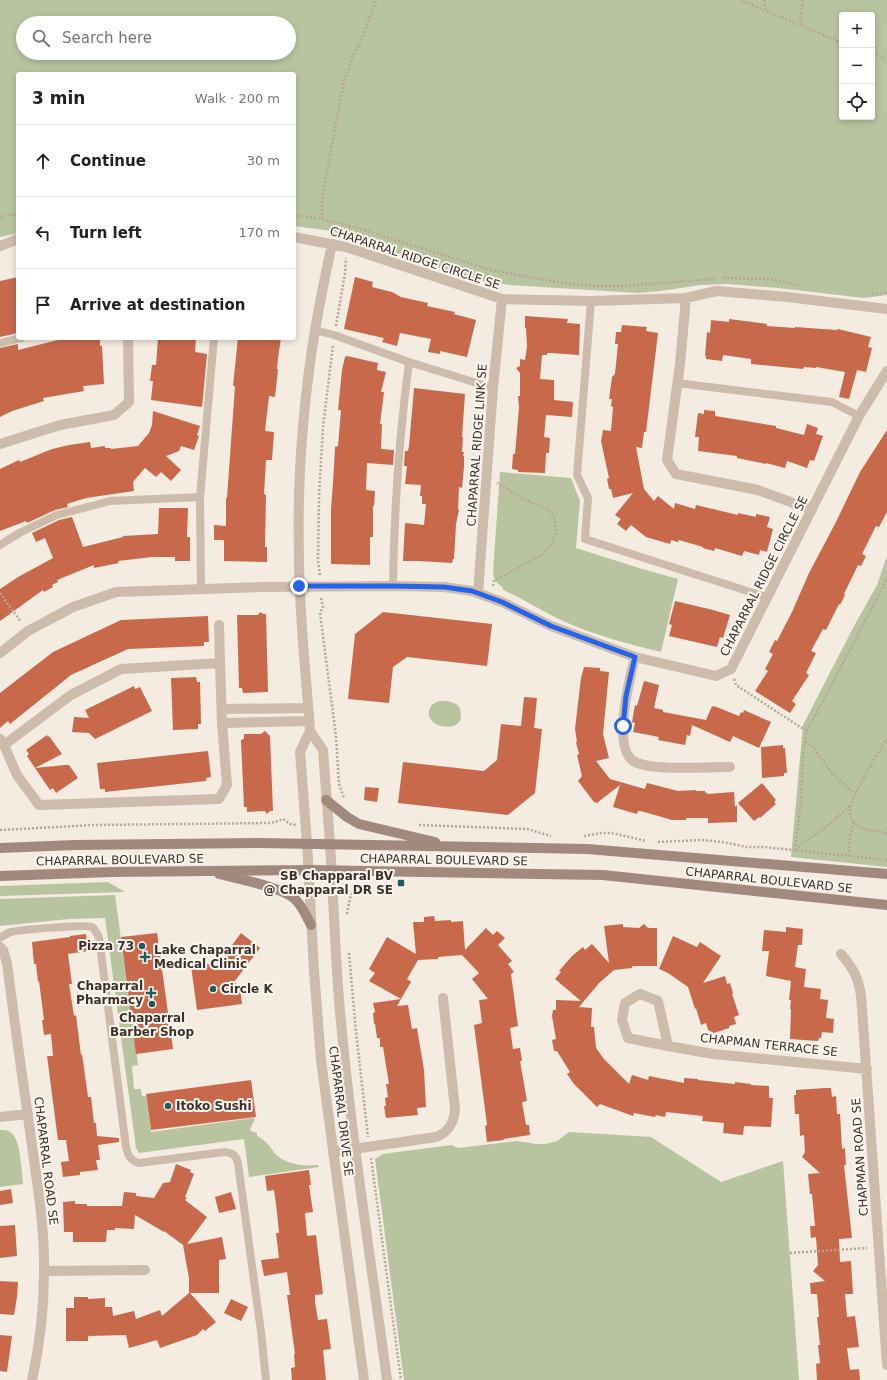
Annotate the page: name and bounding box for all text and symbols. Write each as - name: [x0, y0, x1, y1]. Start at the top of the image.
- map controls: [839, 12, 875, 120]
- button: +: [839, 12, 875, 48]
- search box: [16, 16, 296, 60]
- icon: search: [30, 27, 52, 49]
- text: Search here: [62, 29, 152, 47]
- button: −: [839, 48, 875, 84]
- button: locate: [839, 84, 875, 120]
- text: 3 min: [32, 88, 85, 108]
- text: Walk · 200 m: [195, 91, 280, 106]
- icon: ahead: [32, 150, 54, 172]
- text: Continue: [70, 152, 146, 170]
- text: 30 m: [247, 153, 280, 168]
- icon: left: [32, 222, 54, 244]
- text: Turn left: [70, 224, 142, 242]
- street label: CHAPARRAL RIDGE CIRCLE SE: [328, 224, 502, 292]
- text: 170 m: [238, 225, 280, 240]
- icon: arrive: [32, 294, 54, 316]
- text: Arrive at destination: [70, 296, 245, 314]
- street label: CHAPARRAL RIDGE LINK SE: [464, 363, 490, 527]
- street label: CHAPARRAL RIDGE CIRCLE SE: [717, 493, 811, 659]
- route end: [290, 577, 308, 595]
- route start: [614, 717, 632, 735]
- street label: CHAPARRAL BOULEVARD SE: [36, 852, 204, 868]
- street label: CHAPARRAL BOULEVARD SE: [360, 852, 528, 868]
- street label: CHAPARRAL BOULEVARD SE: [685, 864, 853, 896]
- place label: SB Chapparal BV @ Chapparal DR SE: [264, 869, 394, 897]
- marker: SB Chapparal BV @ Chapparal DR SE: [396, 878, 406, 888]
- place label: Pizza 73: [78, 939, 134, 953]
- marker: Pizza 73: [137, 941, 147, 951]
- place label: Lake Chaparral Medical Clinic: [154, 943, 256, 971]
- marker: Lake Chaparral Medical Clinic: [139, 951, 151, 963]
- place label: Chaparral Pharmacy: [76, 979, 143, 1007]
- place label: Circle K: [221, 982, 273, 996]
- marker: Circle K: [208, 984, 218, 994]
- marker: Chaparral Pharmacy: [146, 988, 156, 998]
- marker: Chaparral Barber Shop: [147, 999, 157, 1009]
- place label: Chaparral Barber Shop: [110, 1011, 194, 1039]
- street label: CHAPMAN TERRACE SE: [700, 1031, 838, 1059]
- street label: CHAPARRAL DRIVE SE: [326, 1045, 356, 1177]
- street label: CHAPARRAL ROAD SE: [31, 1096, 61, 1226]
- street label: CHAPMAN ROAD SE: [849, 1098, 871, 1216]
- place label: Itoko Sushi: [176, 1099, 252, 1113]
- marker: Itoko Sushi: [163, 1101, 173, 1111]

